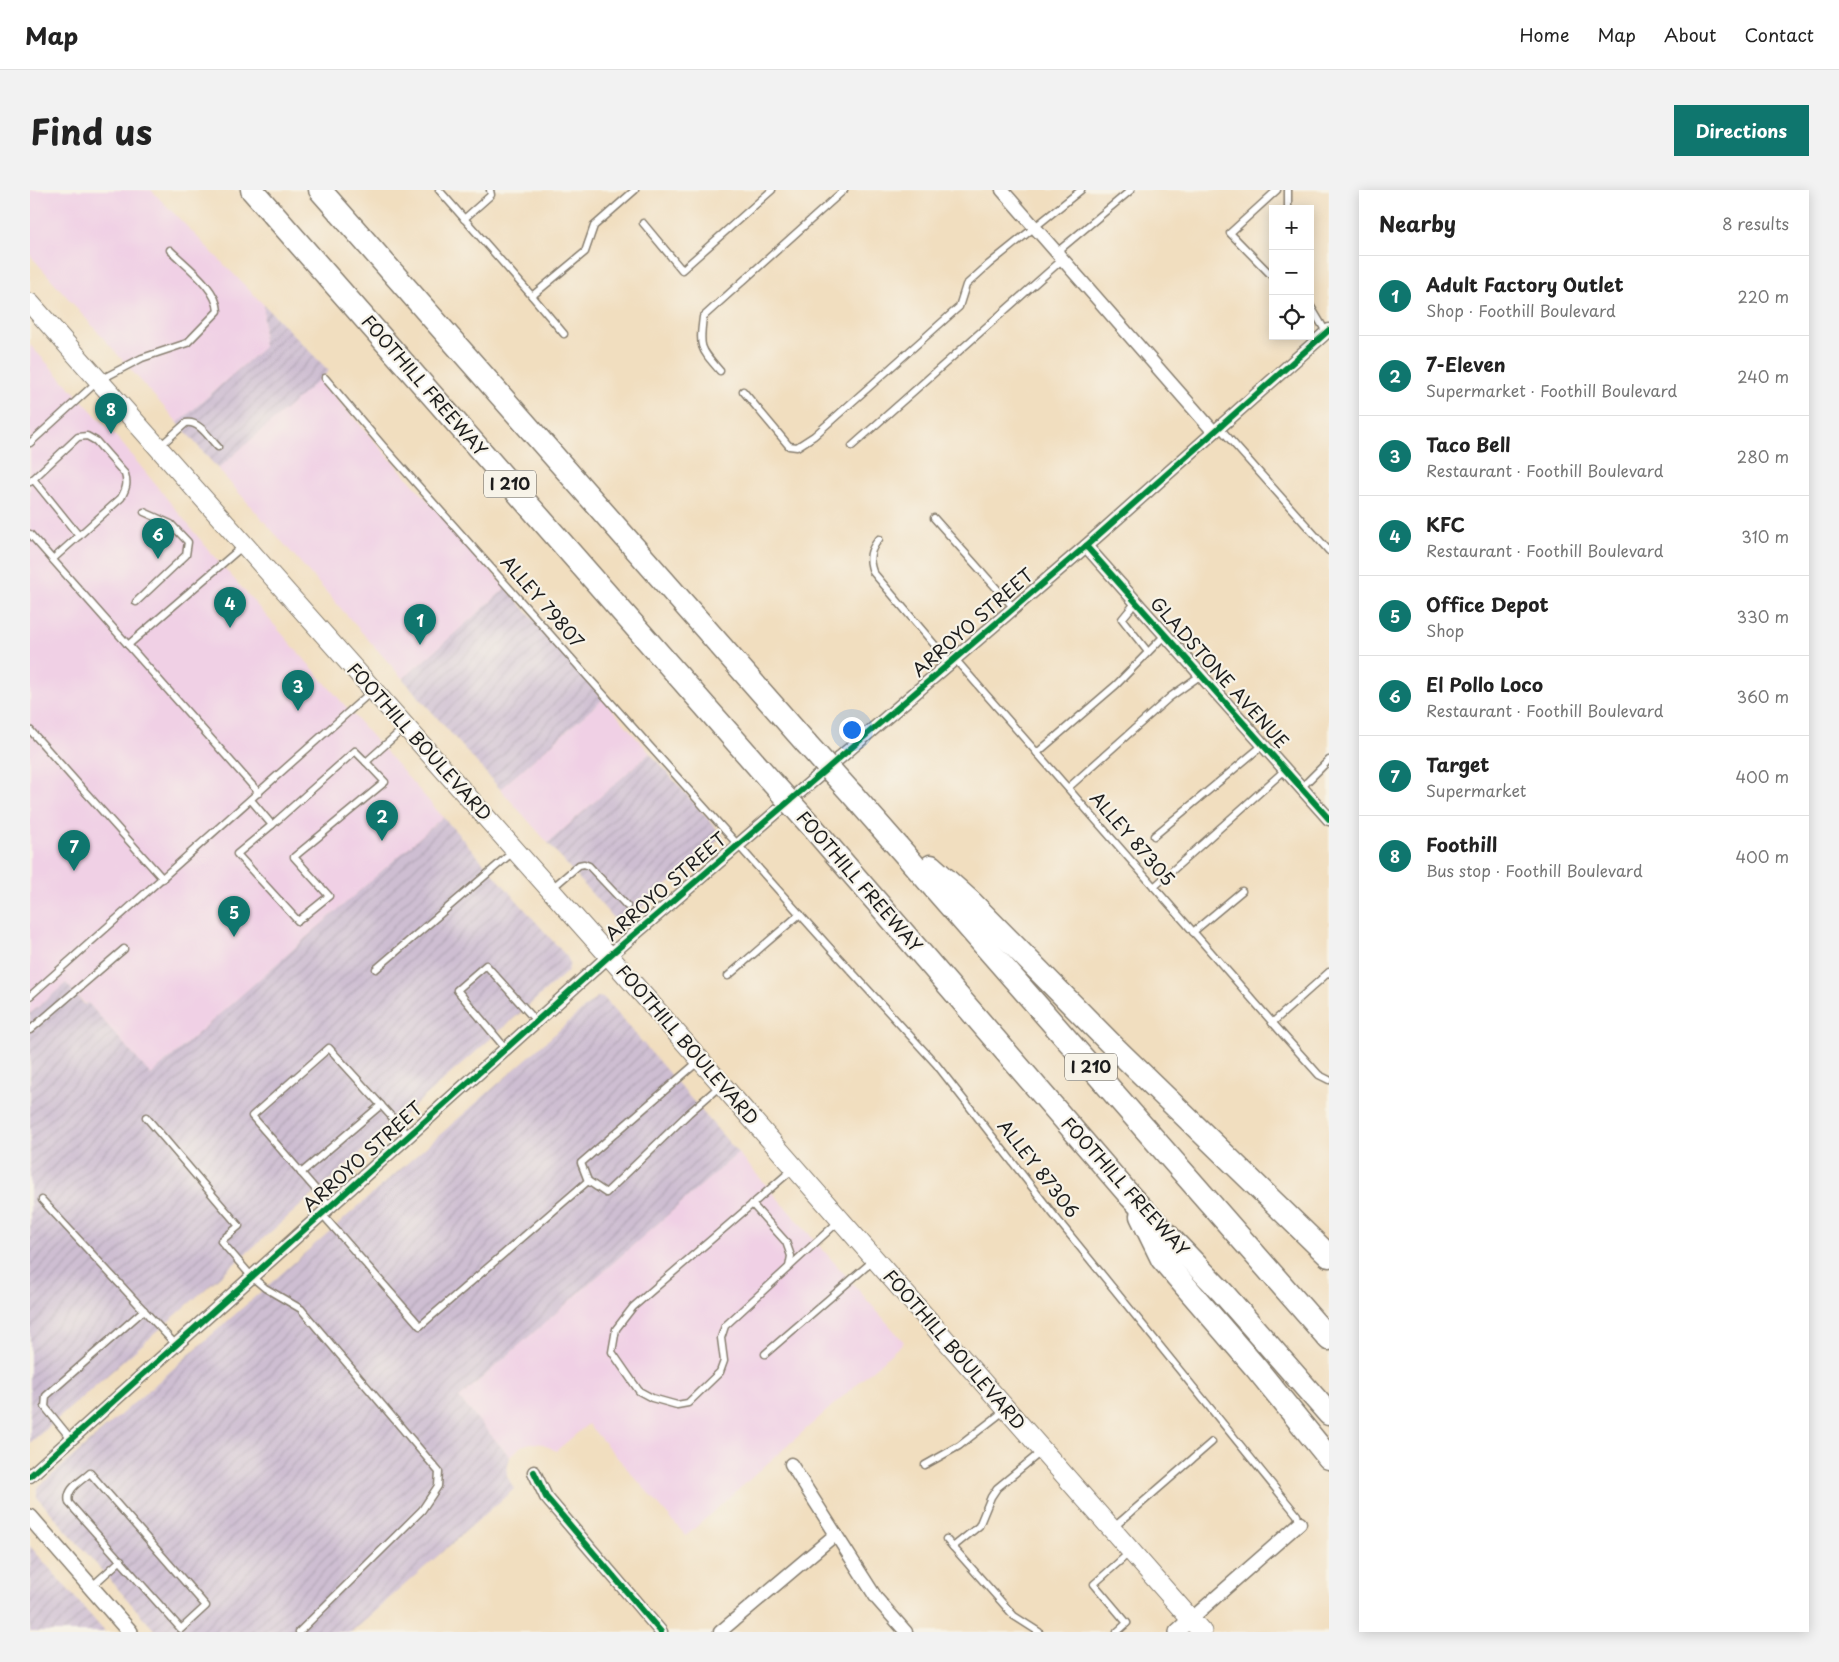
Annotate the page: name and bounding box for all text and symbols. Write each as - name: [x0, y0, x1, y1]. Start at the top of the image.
- text: Map: [25, 17, 78, 53]
- text: Home: [1519, 21, 1569, 48]
- text: Map: [1597, 21, 1636, 48]
- text: About: [1664, 21, 1716, 48]
- text: Contact: [1744, 21, 1814, 48]
- text: Find us: [30, 104, 152, 157]
- button: Directions: [1674, 105, 1809, 156]
- map controls: [1269, 205, 1314, 340]
- button: +: [1269, 205, 1314, 250]
- text: Nearby: [1379, 207, 1456, 239]
- text: 8 results: [1722, 211, 1789, 235]
- button: −: [1269, 250, 1314, 295]
- text: Adult Factory Outlet: [1426, 270, 1624, 298]
- text: 1: [1391, 284, 1399, 308]
- text: 220 m: [1738, 284, 1789, 308]
- button: locate: [1269, 295, 1314, 340]
- text: Shop · Foothill Boulevard: [1426, 298, 1616, 322]
- street label: FOOTHILL FREEWAY: [356, 308, 495, 462]
- text: 7-Eleven: [1426, 350, 1506, 378]
- text: 2: [1389, 364, 1401, 388]
- text: 240 m: [1737, 364, 1789, 388]
- text: Supermarket · Foothill Boulevard: [1426, 378, 1677, 402]
- pin: 8: [95, 393, 127, 434]
- text: Taco Bell: [1426, 430, 1511, 458]
- text: 3: [1390, 444, 1400, 468]
- text: 280 m: [1737, 444, 1789, 468]
- text: Restaurant · Foothill Boulevard: [1426, 458, 1664, 482]
- road number: I 210: [484, 470, 536, 498]
- text: KFC: [1426, 510, 1465, 538]
- pin: 6: [142, 518, 174, 559]
- text: 4: [1390, 524, 1400, 548]
- text: 310 m: [1741, 524, 1789, 548]
- text: Restaurant · Foothill Boulevard: [1426, 538, 1664, 562]
- street label: ALLEY 79807: [495, 549, 591, 653]
- street label: ARROYO STREET: [905, 561, 1039, 683]
- pin: 4: [214, 587, 246, 628]
- street label: GLADSTONE AVENUE: [1145, 590, 1296, 754]
- text: Office Depot: [1426, 590, 1549, 618]
- pin: 1: [404, 604, 436, 645]
- text: 5: [1390, 604, 1400, 628]
- text: 330 m: [1736, 604, 1789, 628]
- text: Shop: [1426, 618, 1464, 642]
- street label: FOOTHILL BOULEVARD: [342, 656, 499, 826]
- pin: 3: [282, 670, 314, 711]
- text: El Pollo Loco: [1426, 670, 1543, 698]
- text: 6: [1389, 684, 1401, 708]
- text: 360 m: [1737, 684, 1789, 708]
- text: Restaurant · Foothill Boulevard: [1426, 698, 1664, 722]
- your location: [839, 717, 865, 743]
- text: Target: [1426, 750, 1489, 778]
- text: 7: [1390, 764, 1400, 788]
- text: 400 m: [1736, 764, 1789, 788]
- text: Supermarket: [1426, 778, 1526, 802]
- street label: ALLEY 87305: [1084, 785, 1182, 891]
- pin: 2: [366, 800, 398, 841]
- street label: FOOTHILL FREEWAY: [791, 804, 930, 958]
- street label: ARROYO STREET: [598, 825, 732, 947]
- pin: 7: [58, 830, 90, 871]
- text: Foothill: [1426, 830, 1497, 858]
- text: 8: [1390, 844, 1400, 868]
- text: 400 m: [1736, 844, 1789, 868]
- text: Bus stop · Foothill Boulevard: [1426, 858, 1643, 882]
- pin: 5: [218, 896, 250, 937]
- street label: FOOTHILL BOULEVARD: [611, 958, 766, 1130]
- road number: I 210: [1065, 1054, 1117, 1080]
- street label: ARROYO STREET: [296, 1094, 429, 1217]
- street label: FOOTHILL FREEWAY: [1056, 1110, 1197, 1262]
- street label: ALLEY 87306: [992, 1113, 1086, 1223]
- street label: FOOTHILL BOULEVARD: [878, 1263, 1033, 1435]

